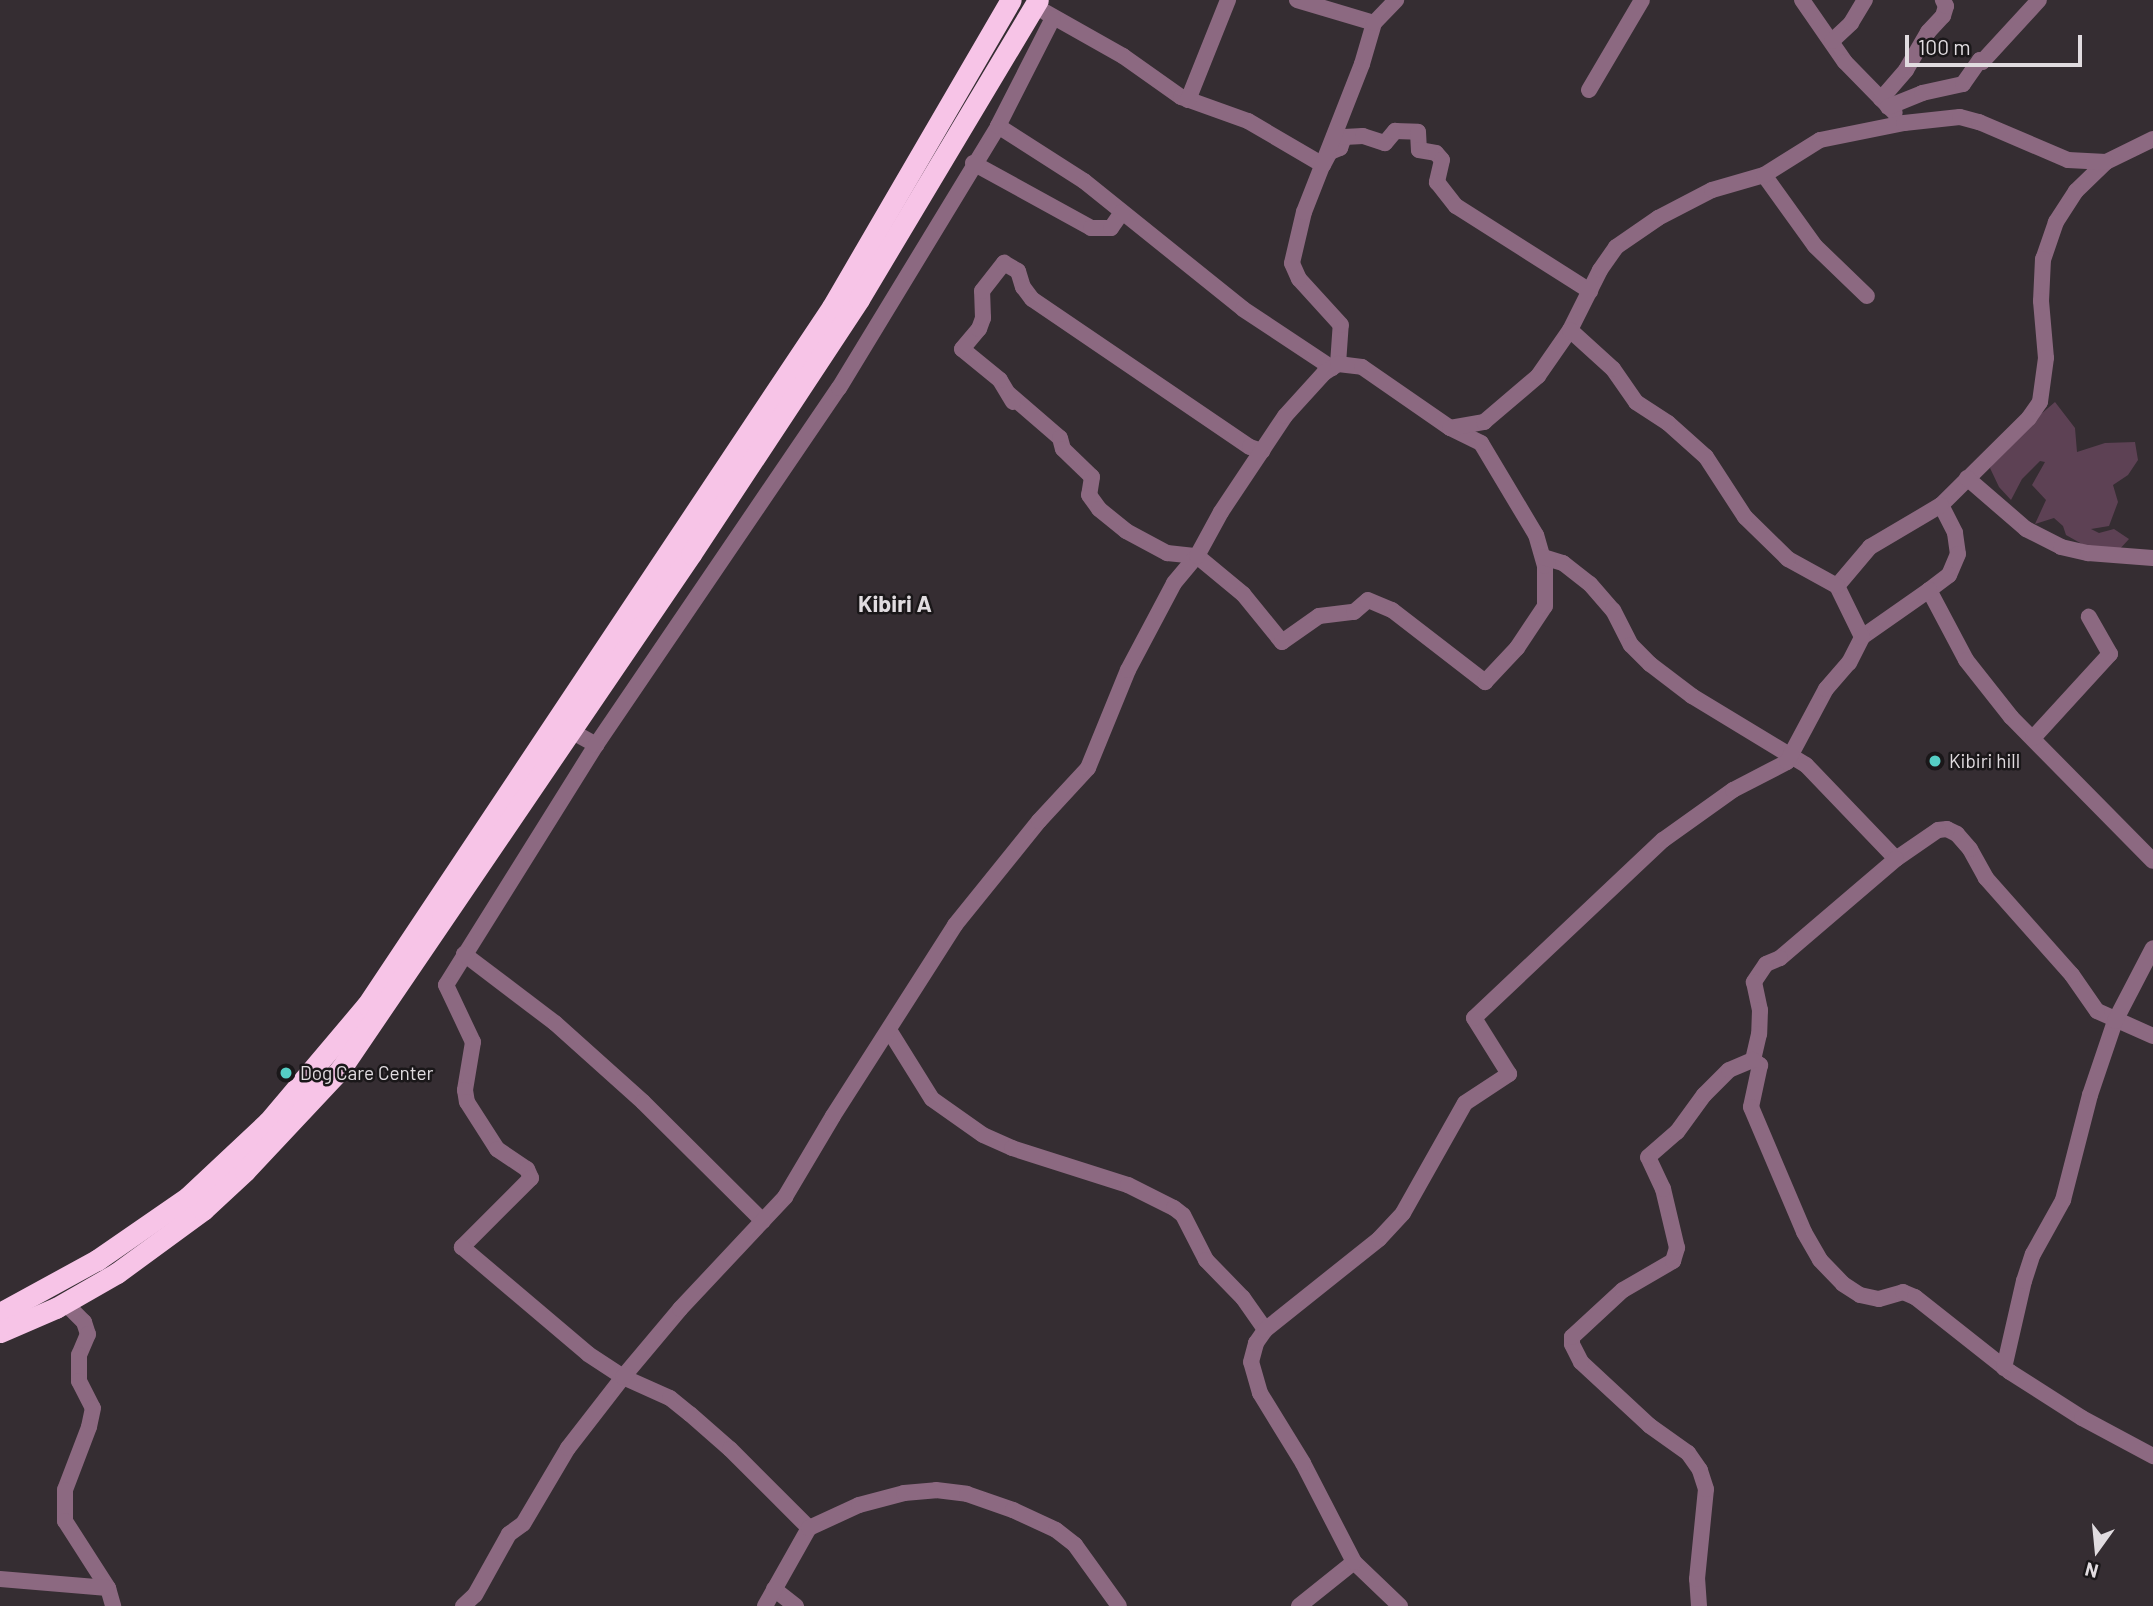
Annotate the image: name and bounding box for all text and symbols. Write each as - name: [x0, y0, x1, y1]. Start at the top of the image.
- scale bar: [1908, 21, 2085, 65]
- text: 100 m: [1918, 34, 1971, 59]
- district label: Kibiri A: [858, 589, 932, 617]
- place label: Kibiri hill: [1949, 750, 2020, 772]
- marker: Kibiri hill: [1927, 753, 1943, 769]
- place label: Dog Care Center: [300, 1062, 433, 1084]
- marker: Dog Care Center: [278, 1065, 294, 1081]
- north arrow: [2062, 1515, 2132, 1585]
- text: N: [2082, 1558, 2101, 1584]

